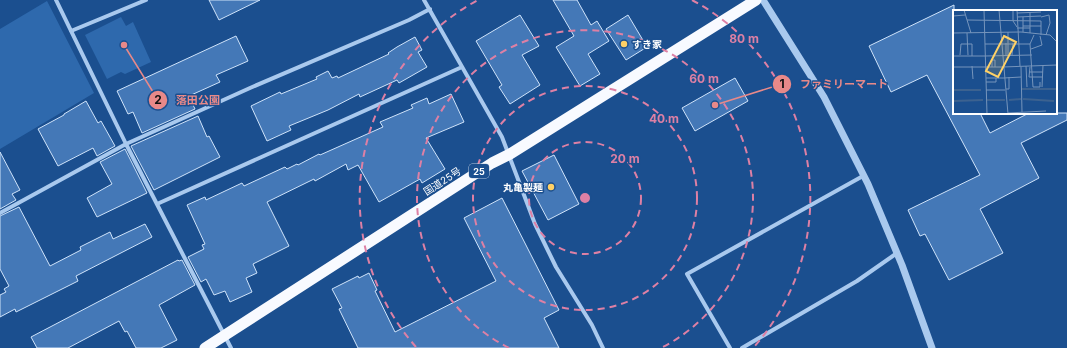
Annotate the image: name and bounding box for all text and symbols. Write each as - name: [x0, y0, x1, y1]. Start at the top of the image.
- inset map: [953, 10, 1057, 114]
- text: 80 m: [729, 31, 759, 46]
- place label: すき家: [632, 38, 662, 50]
- marker: すき家: [619, 39, 629, 49]
- text: 60 m: [689, 71, 719, 86]
- callout: ファミリーマート: [772, 72, 896, 95]
- text: 1: [779, 76, 785, 91]
- text: ファミリーマート: [800, 77, 888, 91]
- callout: 落田公園: [148, 88, 228, 111]
- text: 2: [154, 92, 162, 107]
- text: 落田公園: [176, 93, 220, 107]
- text: 40 m: [649, 111, 679, 126]
- text: 20 m: [610, 151, 640, 166]
- street label: 国道25号: [421, 164, 463, 198]
- road number: 25: [469, 164, 489, 178]
- place label: 丸亀製麺: [503, 181, 543, 193]
- marker: 丸亀製麺: [546, 182, 556, 192]
- centre of rings: [578, 191, 592, 205]

